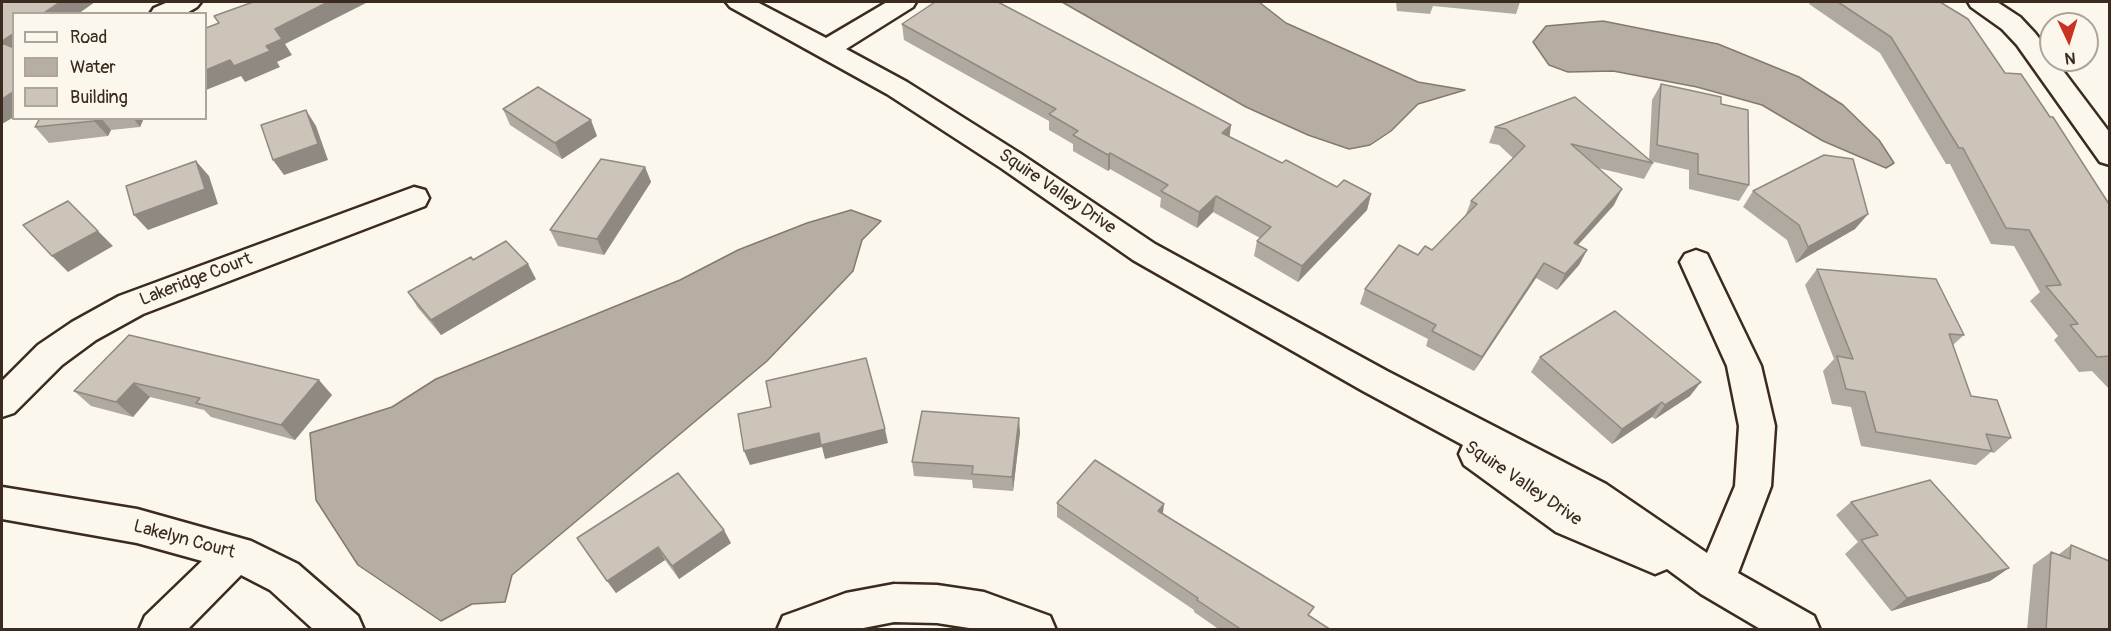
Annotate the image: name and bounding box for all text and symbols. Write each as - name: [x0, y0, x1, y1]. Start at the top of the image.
- legend: [12, 12, 207, 120]
- north arrow: [2039, 12, 2099, 72]
- text: Road: [70, 26, 107, 49]
- text: N: [2064, 48, 2076, 68]
- text: Water: [70, 56, 116, 79]
- text: Building: [70, 86, 128, 109]
- street label: Squire Valley Drive: [994, 145, 1120, 239]
- street label: Lakeridge Court: [137, 249, 255, 311]
- street label: Squire Valley Drive: [1460, 437, 1586, 531]
- street label: Lakelyn Court: [131, 516, 237, 564]

